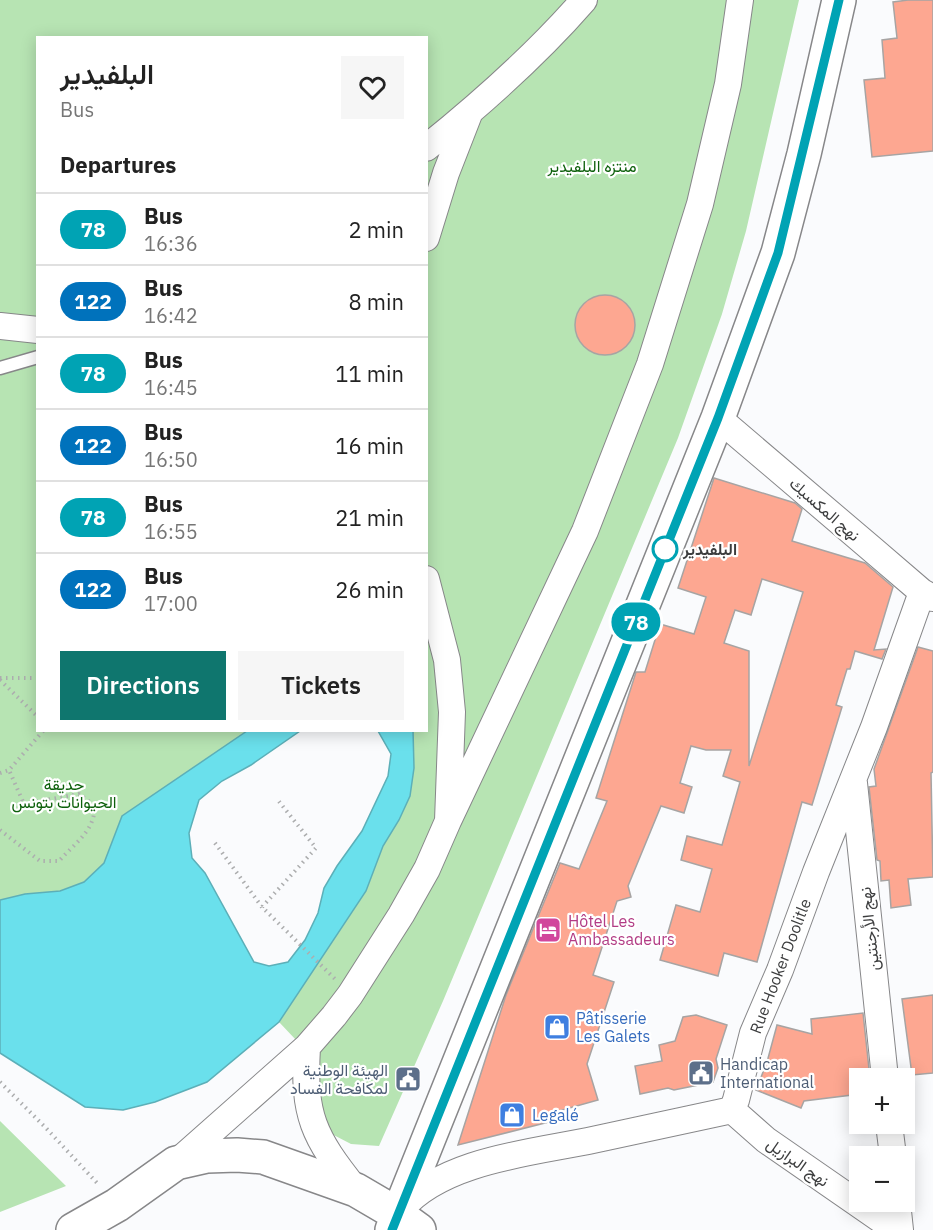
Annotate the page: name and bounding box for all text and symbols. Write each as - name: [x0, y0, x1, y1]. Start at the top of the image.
- text: البلفيدير: [60, 55, 154, 92]
- button: heart: [341, 56, 404, 119]
- text: Bus: [60, 96, 94, 123]
- text: Departures: [60, 150, 176, 179]
- park label: منتزه البلفيدير: [546, 156, 637, 177]
- text: Bus: [144, 201, 183, 230]
- text: 78: [80, 215, 106, 243]
- text: 2 min: [348, 215, 404, 244]
- text: 16:36: [144, 230, 198, 257]
- text: Bus: [144, 273, 183, 302]
- text: 122: [74, 287, 112, 315]
- text: 8 min: [348, 287, 404, 316]
- text: 16:42: [144, 302, 198, 329]
- text: Bus: [144, 345, 183, 374]
- text: 78: [80, 359, 106, 387]
- text: 11 min: [335, 359, 404, 388]
- text: 16:45: [144, 374, 198, 401]
- text: Bus: [144, 417, 183, 446]
- text: 122: [74, 431, 112, 459]
- text: 16 min: [335, 431, 404, 460]
- text: 16:50: [144, 446, 198, 473]
- street label: نهج المكسيك: [784, 473, 864, 547]
- text: Bus: [144, 489, 183, 518]
- text: 78: [80, 503, 106, 531]
- text: 21 min: [335, 503, 404, 532]
- text: 16:55: [144, 518, 198, 545]
- marker: البلفيدير: [652, 536, 678, 562]
- place label: البلفيدير: [682, 539, 737, 560]
- text: Bus: [144, 561, 183, 590]
- text: 122: [74, 575, 112, 603]
- text: 26 min: [335, 575, 404, 604]
- text: 17:00: [144, 590, 198, 617]
- line badge: 78: [609, 602, 663, 642]
- text: 78: [623, 608, 649, 636]
- button: Directions: [60, 651, 226, 720]
- button: Tickets: [238, 651, 404, 720]
- park label: حديقة الحيوانات بتونس: [11, 774, 117, 813]
- street label: نهج الأرجنتين: [855, 886, 885, 972]
- street label: Rue Hooker Doolitle: [745, 895, 815, 1037]
- place label: Hôtel Les Ambassadeurs: [568, 911, 675, 949]
- hotel icon: Hôtel Les Ambassadeurs: [533, 915, 563, 945]
- place label: Pâtisserie Les Galets: [576, 1008, 650, 1046]
- shop icon: Pâtisserie Les Galets: [542, 1012, 572, 1042]
- place label: Handicap International: [720, 1054, 814, 1092]
- public building icon: Handicap International: [686, 1058, 716, 1088]
- place label: الهيئة الوطنية لمكافحة الفساد: [290, 1060, 388, 1098]
- public building icon: الهيئة الوطنية لمكافحة الفساد: [393, 1064, 423, 1094]
- map controls: [849, 1068, 915, 1212]
- button: +: [849, 1068, 915, 1134]
- shop icon: Legalé: [497, 1100, 527, 1130]
- place label: Legalé: [532, 1105, 579, 1125]
- street label: نهج البرازيل: [762, 1133, 833, 1192]
- button: −: [849, 1146, 915, 1212]

